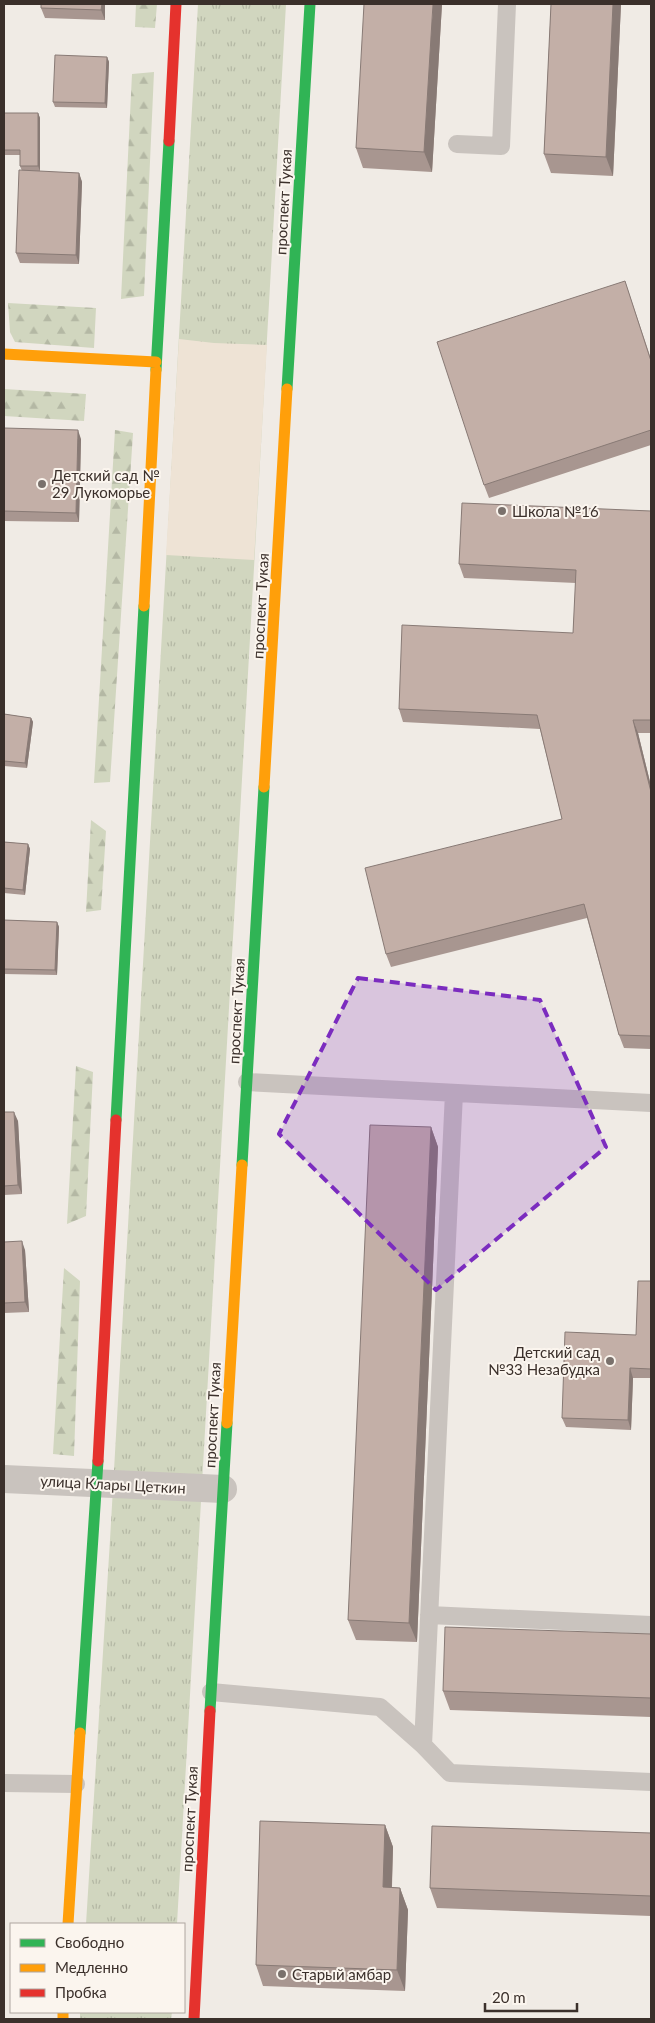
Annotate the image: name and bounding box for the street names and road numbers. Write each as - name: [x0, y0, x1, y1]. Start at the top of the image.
- street label: проспект Тукая: [271, 149, 295, 255]
- street label: проспект Тукая: [248, 553, 272, 659]
- street label: проспект Тукая: [224, 958, 248, 1064]
- street label: проспект Тукая: [200, 1362, 224, 1468]
- street label: улица Клары Цеткин: [40, 1471, 186, 1497]
- street label: проспект Тукая: [177, 1766, 201, 1872]

